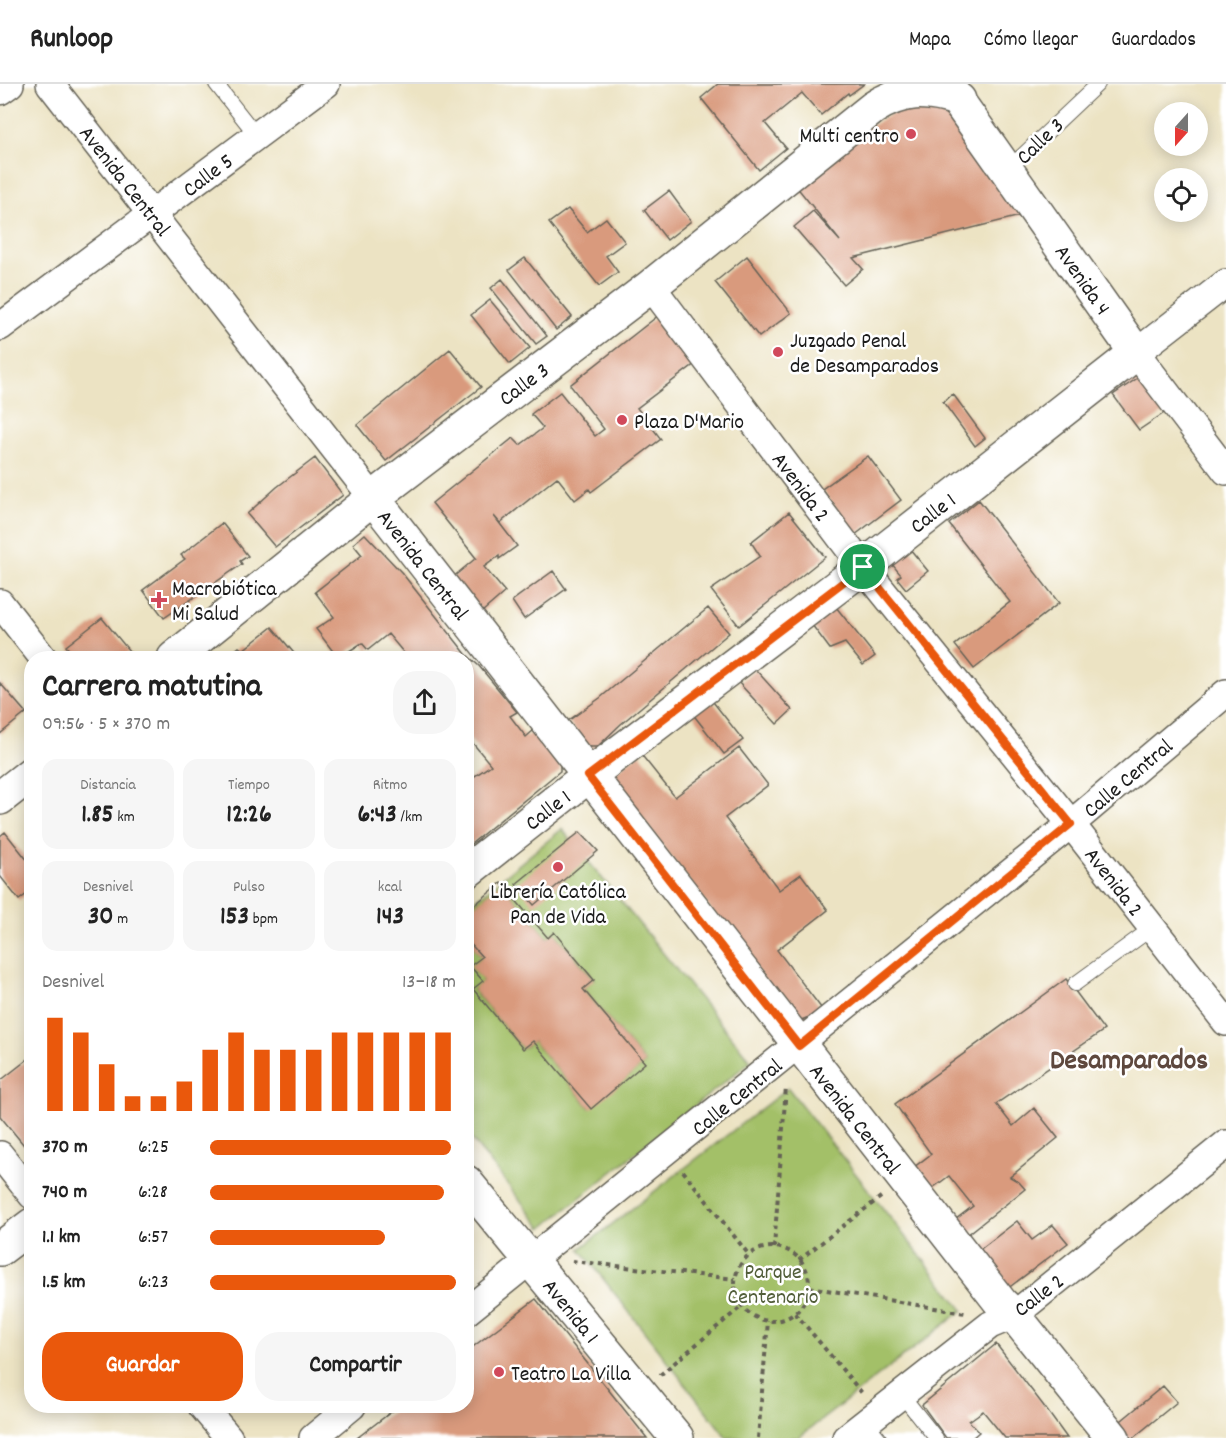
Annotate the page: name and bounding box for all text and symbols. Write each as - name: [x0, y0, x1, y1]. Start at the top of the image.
- text: Runloop: [30, 21, 113, 61]
- text: Mapa: [909, 26, 951, 56]
- text: Cómo llegar: [984, 26, 1078, 56]
- text: Guardados: [1111, 26, 1196, 56]
- north arrow: [1154, 102, 1208, 156]
- map controls: [1154, 102, 1208, 222]
- street label: Calle 3: [1010, 112, 1072, 173]
- street label: Avenida Central: [70, 120, 176, 244]
- place label: Multi centro: [799, 122, 899, 153]
- marker: Multi centro: [904, 127, 918, 141]
- street label: Calle 5: [177, 147, 241, 206]
- button: locate: [1154, 168, 1208, 222]
- street label: Avenida 4: [1046, 239, 1117, 323]
- place label: Juzgado Penal de Desamparados: [790, 327, 939, 383]
- marker: Juzgado Penal de Desamparados: [771, 345, 785, 359]
- street label: Calle 3: [493, 357, 557, 415]
- place label: Plaza D'Mario: [634, 408, 744, 439]
- marker: Plaza D'Mario: [615, 413, 629, 427]
- street label: Avenida 2: [763, 447, 836, 530]
- street label: Calle 1: [904, 487, 964, 543]
- street label: Avenida Central: [368, 504, 474, 628]
- pin: [837, 541, 888, 592]
- icon: arrive: [846, 550, 879, 583]
- place label: Macrobiótica Mi Salud: [172, 575, 277, 631]
- marker: Macrobiótica Mi Salud: [150, 591, 168, 609]
- text: Carrera matutina: [42, 665, 262, 712]
- button: share: [393, 671, 456, 734]
- text: 09:56 · 5 × 370 m: [42, 711, 170, 739]
- street label: Calle Central: [1078, 733, 1181, 827]
- text: Distancia: [80, 774, 136, 797]
- text: Tiempo: [228, 774, 270, 797]
- text: Ritmo: [373, 774, 407, 797]
- street label: Calle 1: [519, 784, 579, 840]
- text: 1.85: [81, 797, 114, 834]
- text: 12:26: [226, 797, 272, 834]
- text: 6:43: [357, 797, 397, 834]
- text: km: [114, 806, 135, 829]
- text: /km: [397, 806, 423, 829]
- street label: Avenida 2: [1075, 842, 1149, 924]
- marker: Librería Católica Pan de Vida: [551, 860, 565, 874]
- text: Desnivel: [83, 876, 133, 899]
- text: Pulso: [233, 876, 265, 899]
- text: kcal: [378, 876, 402, 899]
- place label: Librería Católica Pan de Vida: [490, 878, 626, 934]
- text: 30: [88, 899, 114, 936]
- text: 153: [220, 899, 249, 936]
- text: 143: [376, 899, 404, 936]
- text: m: [114, 908, 128, 931]
- text: bpm: [249, 908, 278, 931]
- text: Desnivel: [42, 969, 104, 997]
- text: 13–18 m: [402, 969, 456, 997]
- district label: Desamparados: [1050, 1043, 1208, 1083]
- street label: Calle Central: [686, 1052, 790, 1145]
- street label: Avenida Central: [800, 1058, 906, 1182]
- text: 370 m: [42, 1134, 88, 1162]
- text: 6:25: [138, 1134, 169, 1162]
- text: 740 m: [42, 1179, 87, 1207]
- text: 6:28: [138, 1179, 168, 1207]
- text: 1.1 km: [42, 1224, 81, 1252]
- text: 6:57: [138, 1224, 168, 1252]
- park label: Parque Centenario: [728, 1258, 818, 1314]
- street label: Calle 2: [1008, 1268, 1072, 1326]
- text: 1.5 km: [42, 1269, 85, 1297]
- text: 6:23: [138, 1269, 169, 1297]
- street label: Avenida 1: [533, 1273, 605, 1351]
- button: Guardar: [42, 1332, 243, 1401]
- button: Compartir: [255, 1332, 456, 1401]
- place label: Teatro La Villa: [511, 1360, 631, 1391]
- marker: Teatro La Villa: [492, 1365, 506, 1379]

